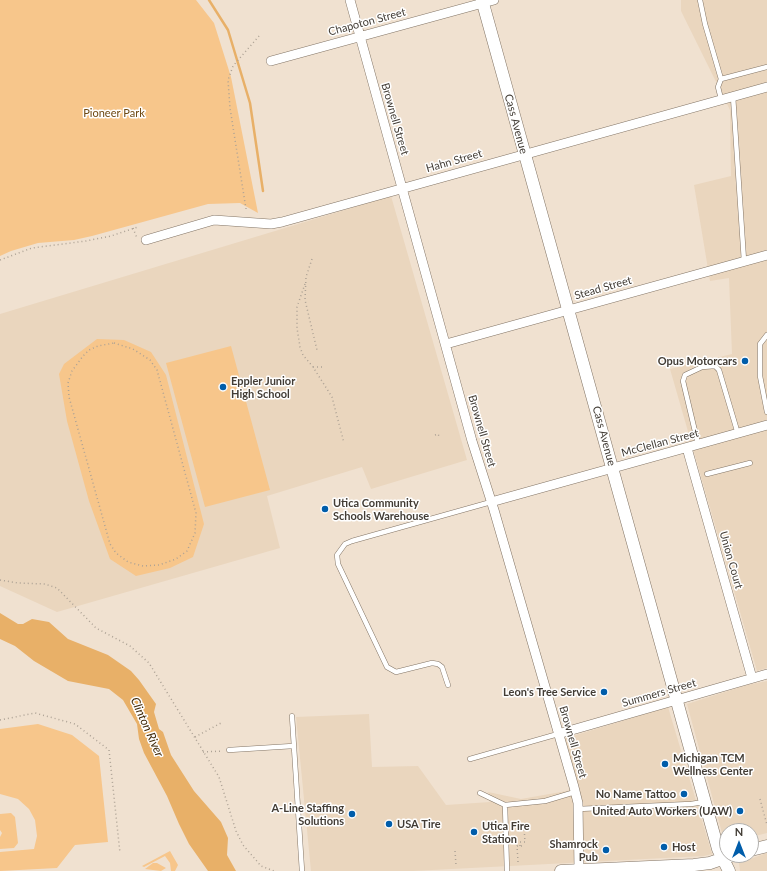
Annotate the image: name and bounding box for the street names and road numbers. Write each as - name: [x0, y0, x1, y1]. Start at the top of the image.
- street label: Chapoton Street: [327, 5, 407, 39]
- street label: Brownell Street: [378, 81, 412, 157]
- street label: Cass Avenue: [502, 93, 530, 155]
- street label: Hahn Street: [424, 147, 484, 175]
- street label: Stead Street: [573, 274, 633, 302]
- street label: Brownell Street: [465, 393, 499, 469]
- street label: Cass Avenue: [590, 405, 618, 467]
- street label: McClellan Street: [620, 426, 700, 460]
- street label: Union Court: [716, 530, 746, 590]
- street label: Summers Street: [620, 676, 698, 710]
- street label: Brownell Street: [556, 704, 590, 780]

